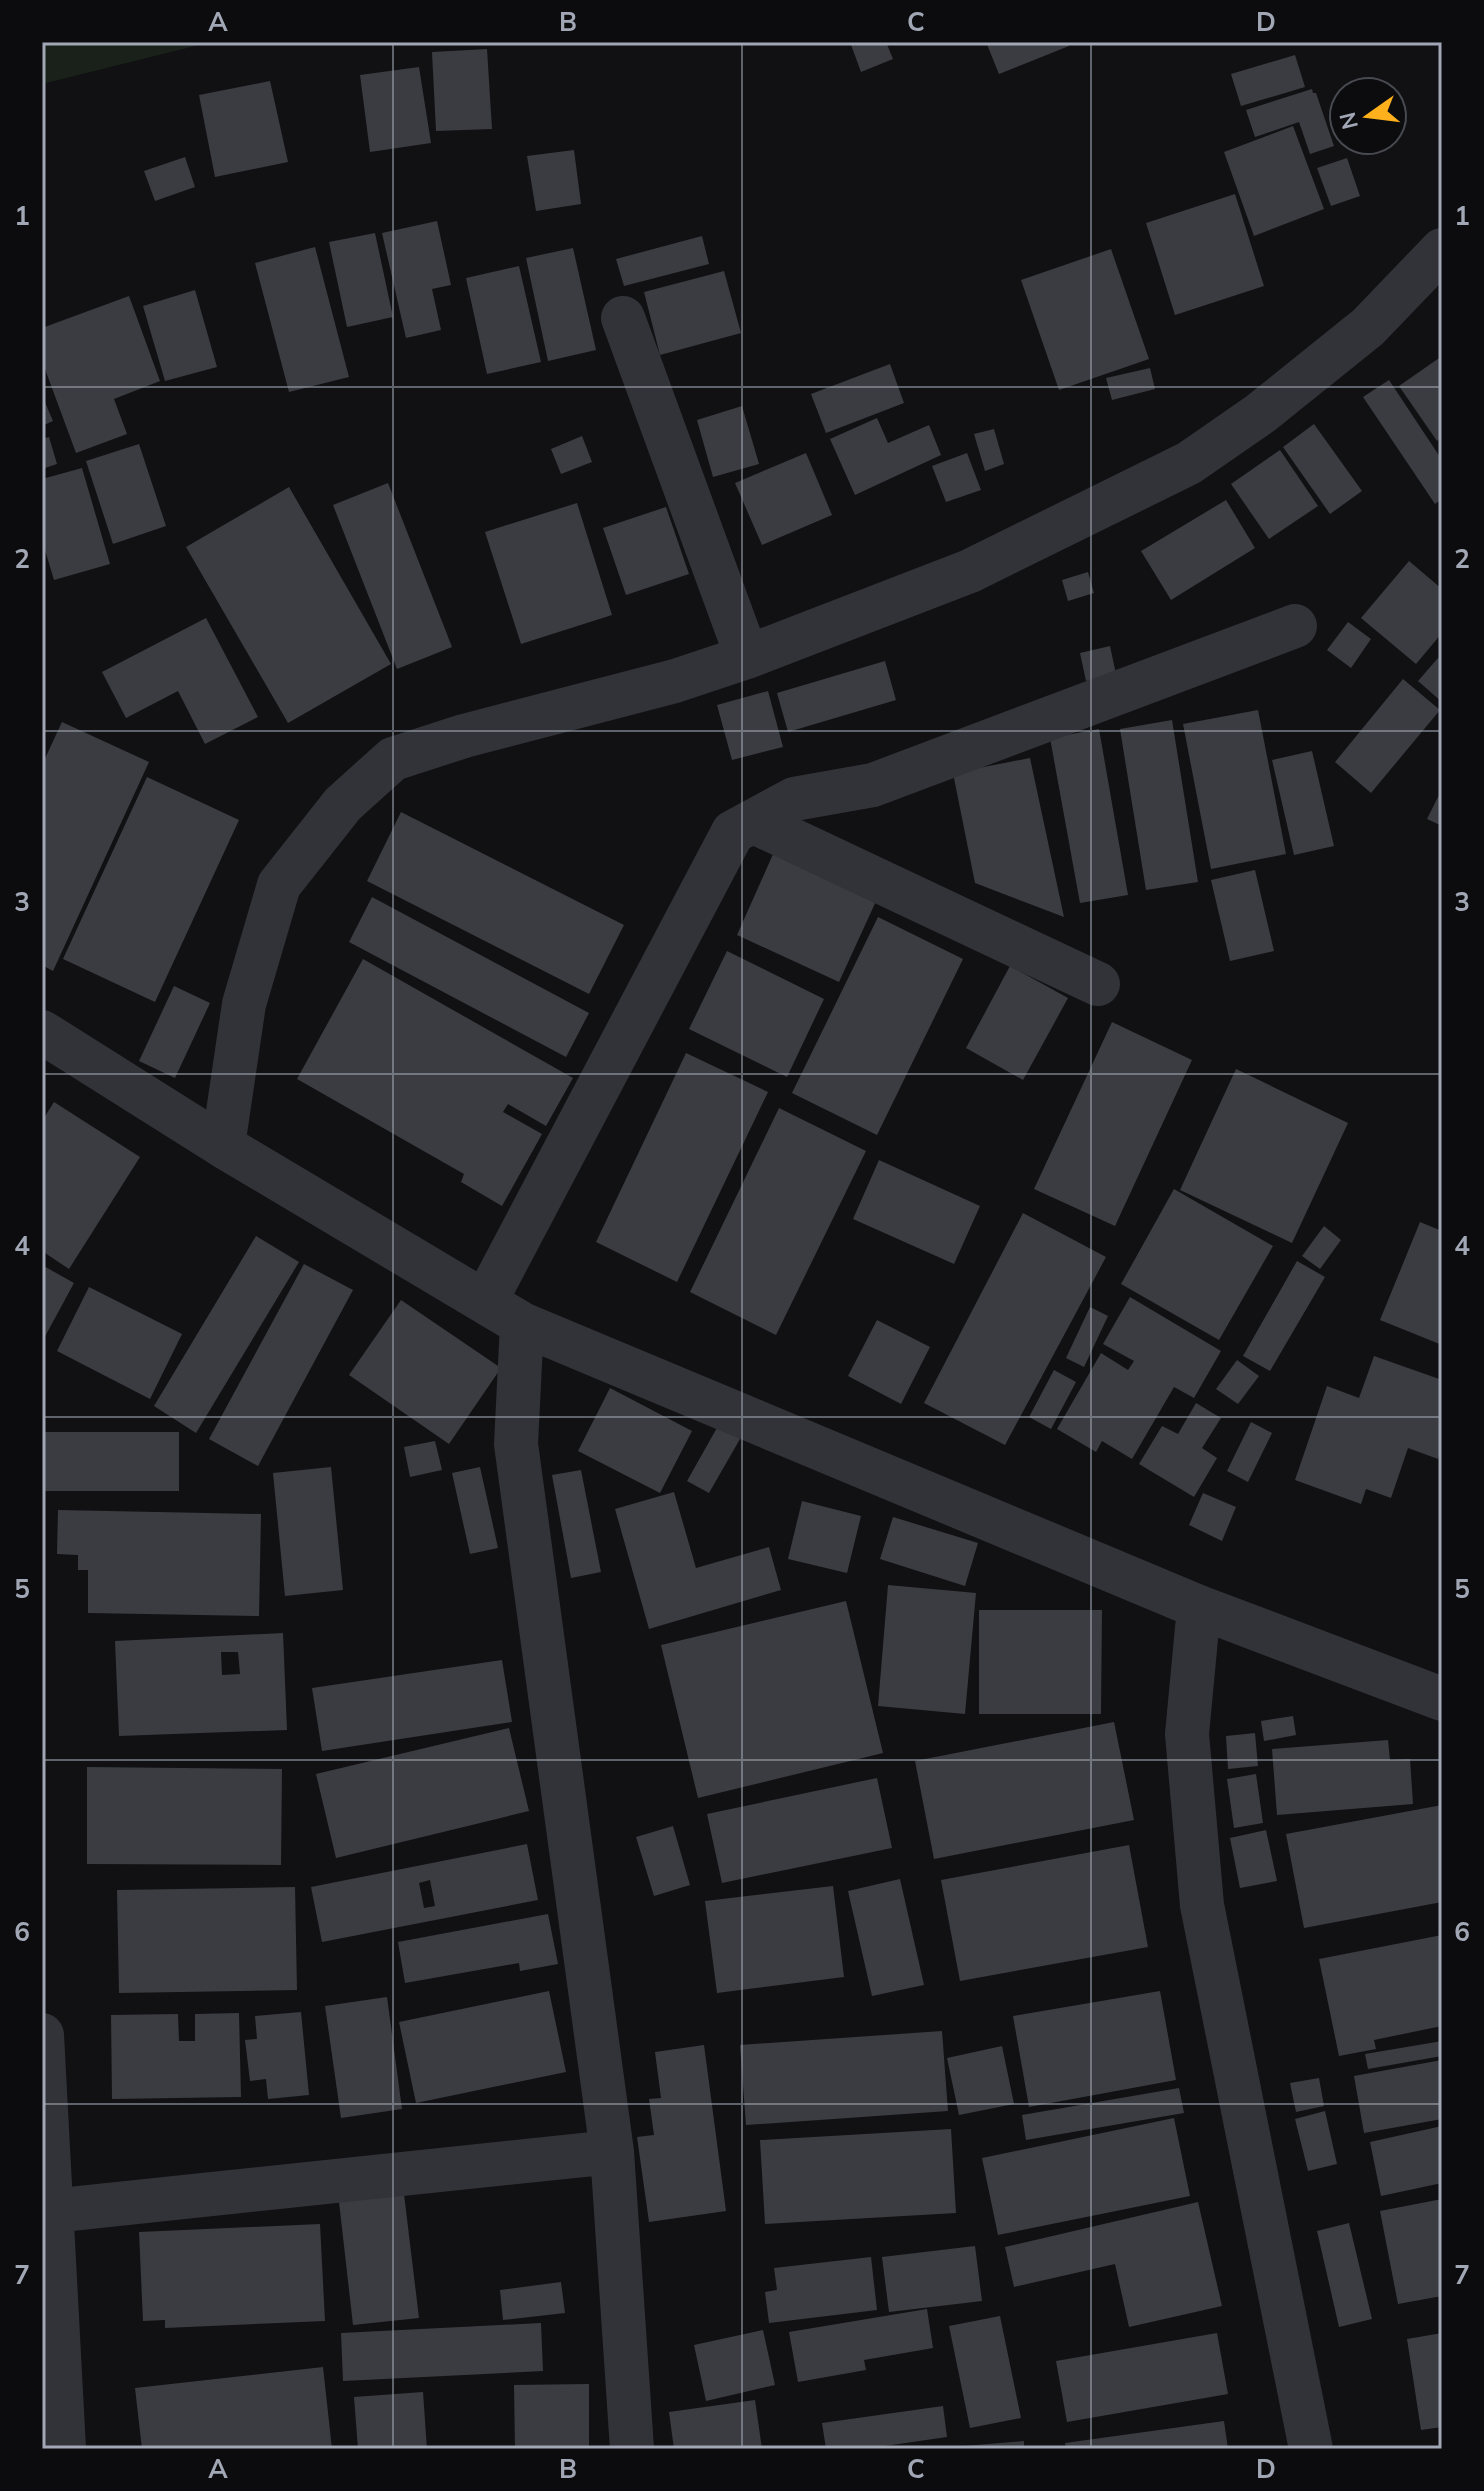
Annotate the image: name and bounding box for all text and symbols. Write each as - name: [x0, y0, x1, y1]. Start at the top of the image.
- text: A: [208, 5, 228, 38]
- text: B: [559, 5, 577, 38]
- text: C: [907, 5, 925, 38]
- text: D: [1256, 5, 1276, 38]
- north arrow: [1328, 76, 1408, 156]
- text: N: [1333, 109, 1364, 132]
- text: 1: [14, 199, 30, 232]
- text: 1: [1454, 199, 1470, 232]
- text: 2: [14, 542, 30, 575]
- text: 2: [1454, 542, 1470, 575]
- text: 3: [14, 885, 30, 918]
- text: 3: [1454, 885, 1470, 918]
- text: 4: [14, 1229, 30, 1262]
- text: 4: [1454, 1229, 1470, 1262]
- text: 5: [14, 1572, 30, 1605]
- text: 5: [1454, 1572, 1470, 1605]
- text: 6: [14, 1915, 30, 1948]
- text: 6: [1454, 1915, 1470, 1948]
- text: 7: [14, 2258, 30, 2291]
- text: 7: [1454, 2258, 1470, 2291]
- text: A: [208, 2452, 228, 2485]
- text: B: [559, 2452, 577, 2485]
- text: C: [907, 2452, 925, 2485]
- text: D: [1256, 2452, 1276, 2485]

